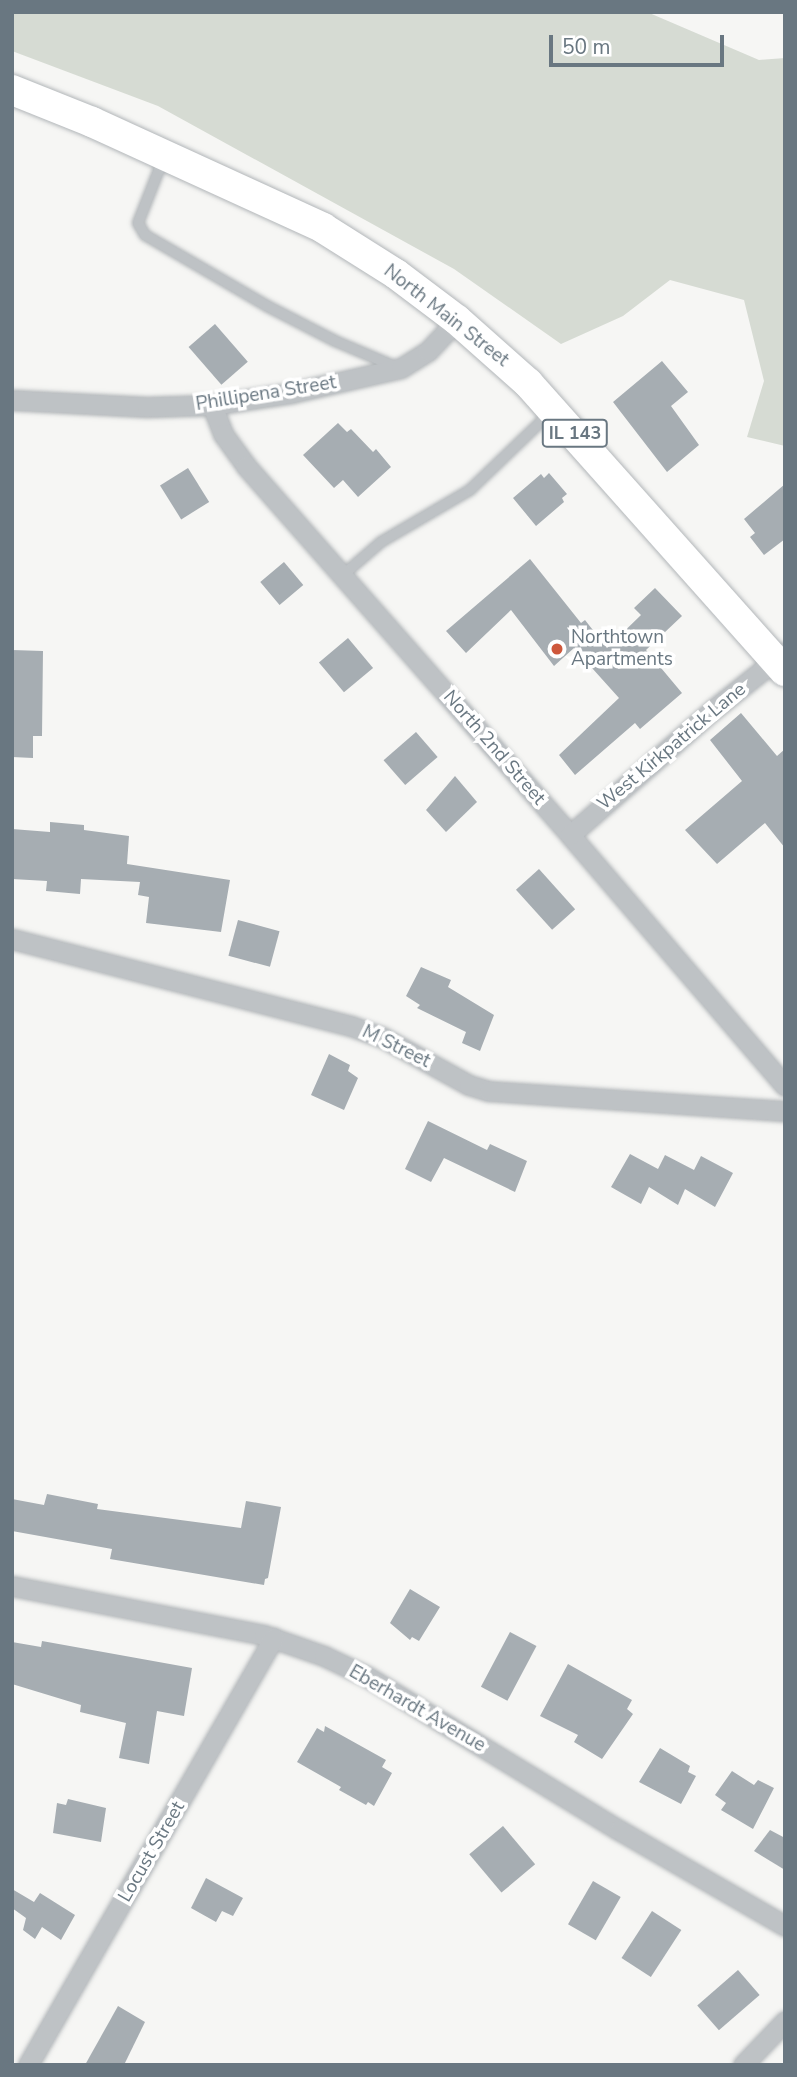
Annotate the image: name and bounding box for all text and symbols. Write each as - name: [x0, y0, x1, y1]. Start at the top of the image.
- scale bar: [552, 21, 727, 65]
- text: 50 m: [562, 33, 611, 61]
- street label: North Main Street: [379, 260, 513, 372]
- street label: Phillipena Street: [194, 372, 338, 416]
- road number: IL 143: [542, 418, 608, 447]
- place label: Northtown Apartments: [571, 627, 673, 671]
- marker: Northtown Apartments: [549, 641, 565, 657]
- street label: West Kirkpatrick Lane: [593, 678, 751, 816]
- street label: North 2nd Street: [438, 686, 550, 810]
- street label: M Street: [358, 1021, 434, 1073]
- street label: Eberhardt Avenue: [345, 1661, 489, 1757]
- street label: Locust Street: [114, 1798, 190, 1906]

